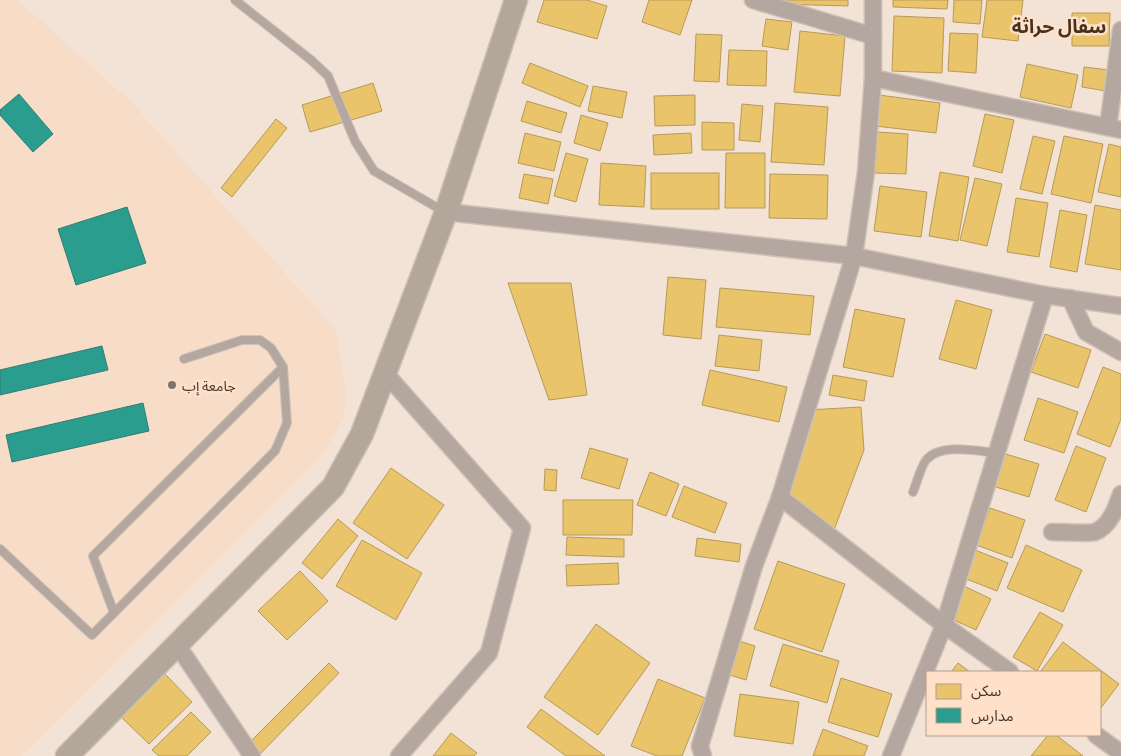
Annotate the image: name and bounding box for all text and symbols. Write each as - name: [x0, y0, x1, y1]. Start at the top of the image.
- district label: سفال حراثة: [1012, 14, 1106, 38]
- place label: جامعة إب: [182, 377, 236, 396]
- marker: جامعة إب: [166, 379, 178, 391]
- legend: [926, 671, 1101, 736]
- text: سكن: [971, 681, 1002, 700]
- text: مدارس: [971, 706, 1014, 725]

